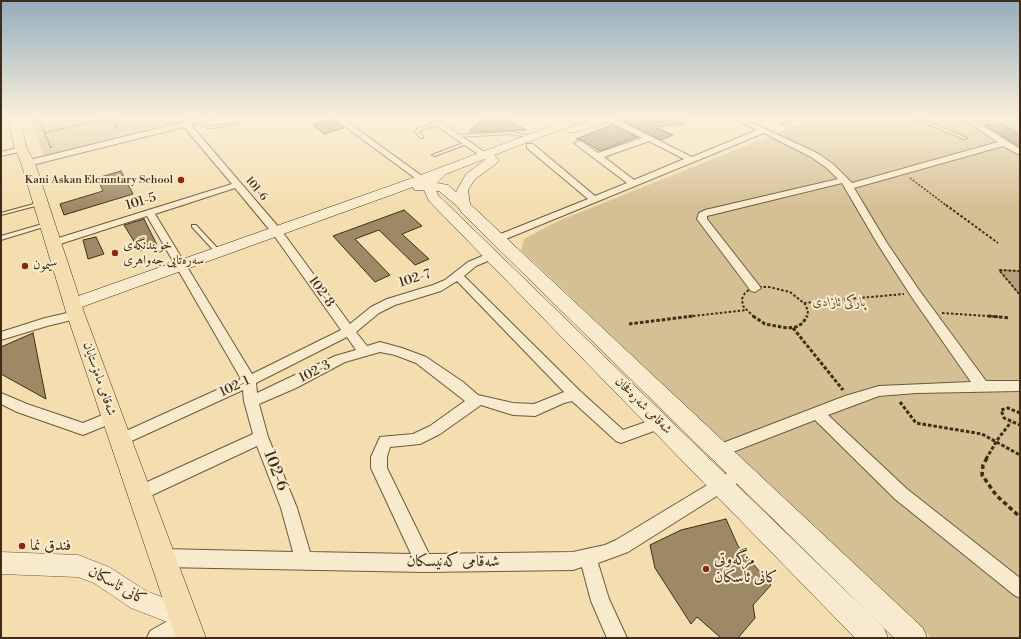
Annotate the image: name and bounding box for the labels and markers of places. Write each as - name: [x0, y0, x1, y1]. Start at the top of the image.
- place label: Kani Askan Elemntary School: [25, 173, 173, 187]
- marker: Kani Askan Elemntary School: [176, 175, 186, 185]
- place label: خویندنگەی سەرەتایی جەواهری: [123, 238, 204, 269]
- marker: خویندنگەی سەرەتایی جەواهری: [110, 248, 120, 258]
- place label: سيمون: [33, 258, 57, 274]
- marker: سيمون: [20, 261, 30, 271]
- place label: فندق نما: [30, 536, 71, 556]
- marker: فندق نما: [17, 541, 27, 551]
- place label: مزگەوتی کانی ئاسکان: [714, 550, 778, 588]
- marker: مزگەوتی کانی ئاسکان: [701, 564, 711, 574]

